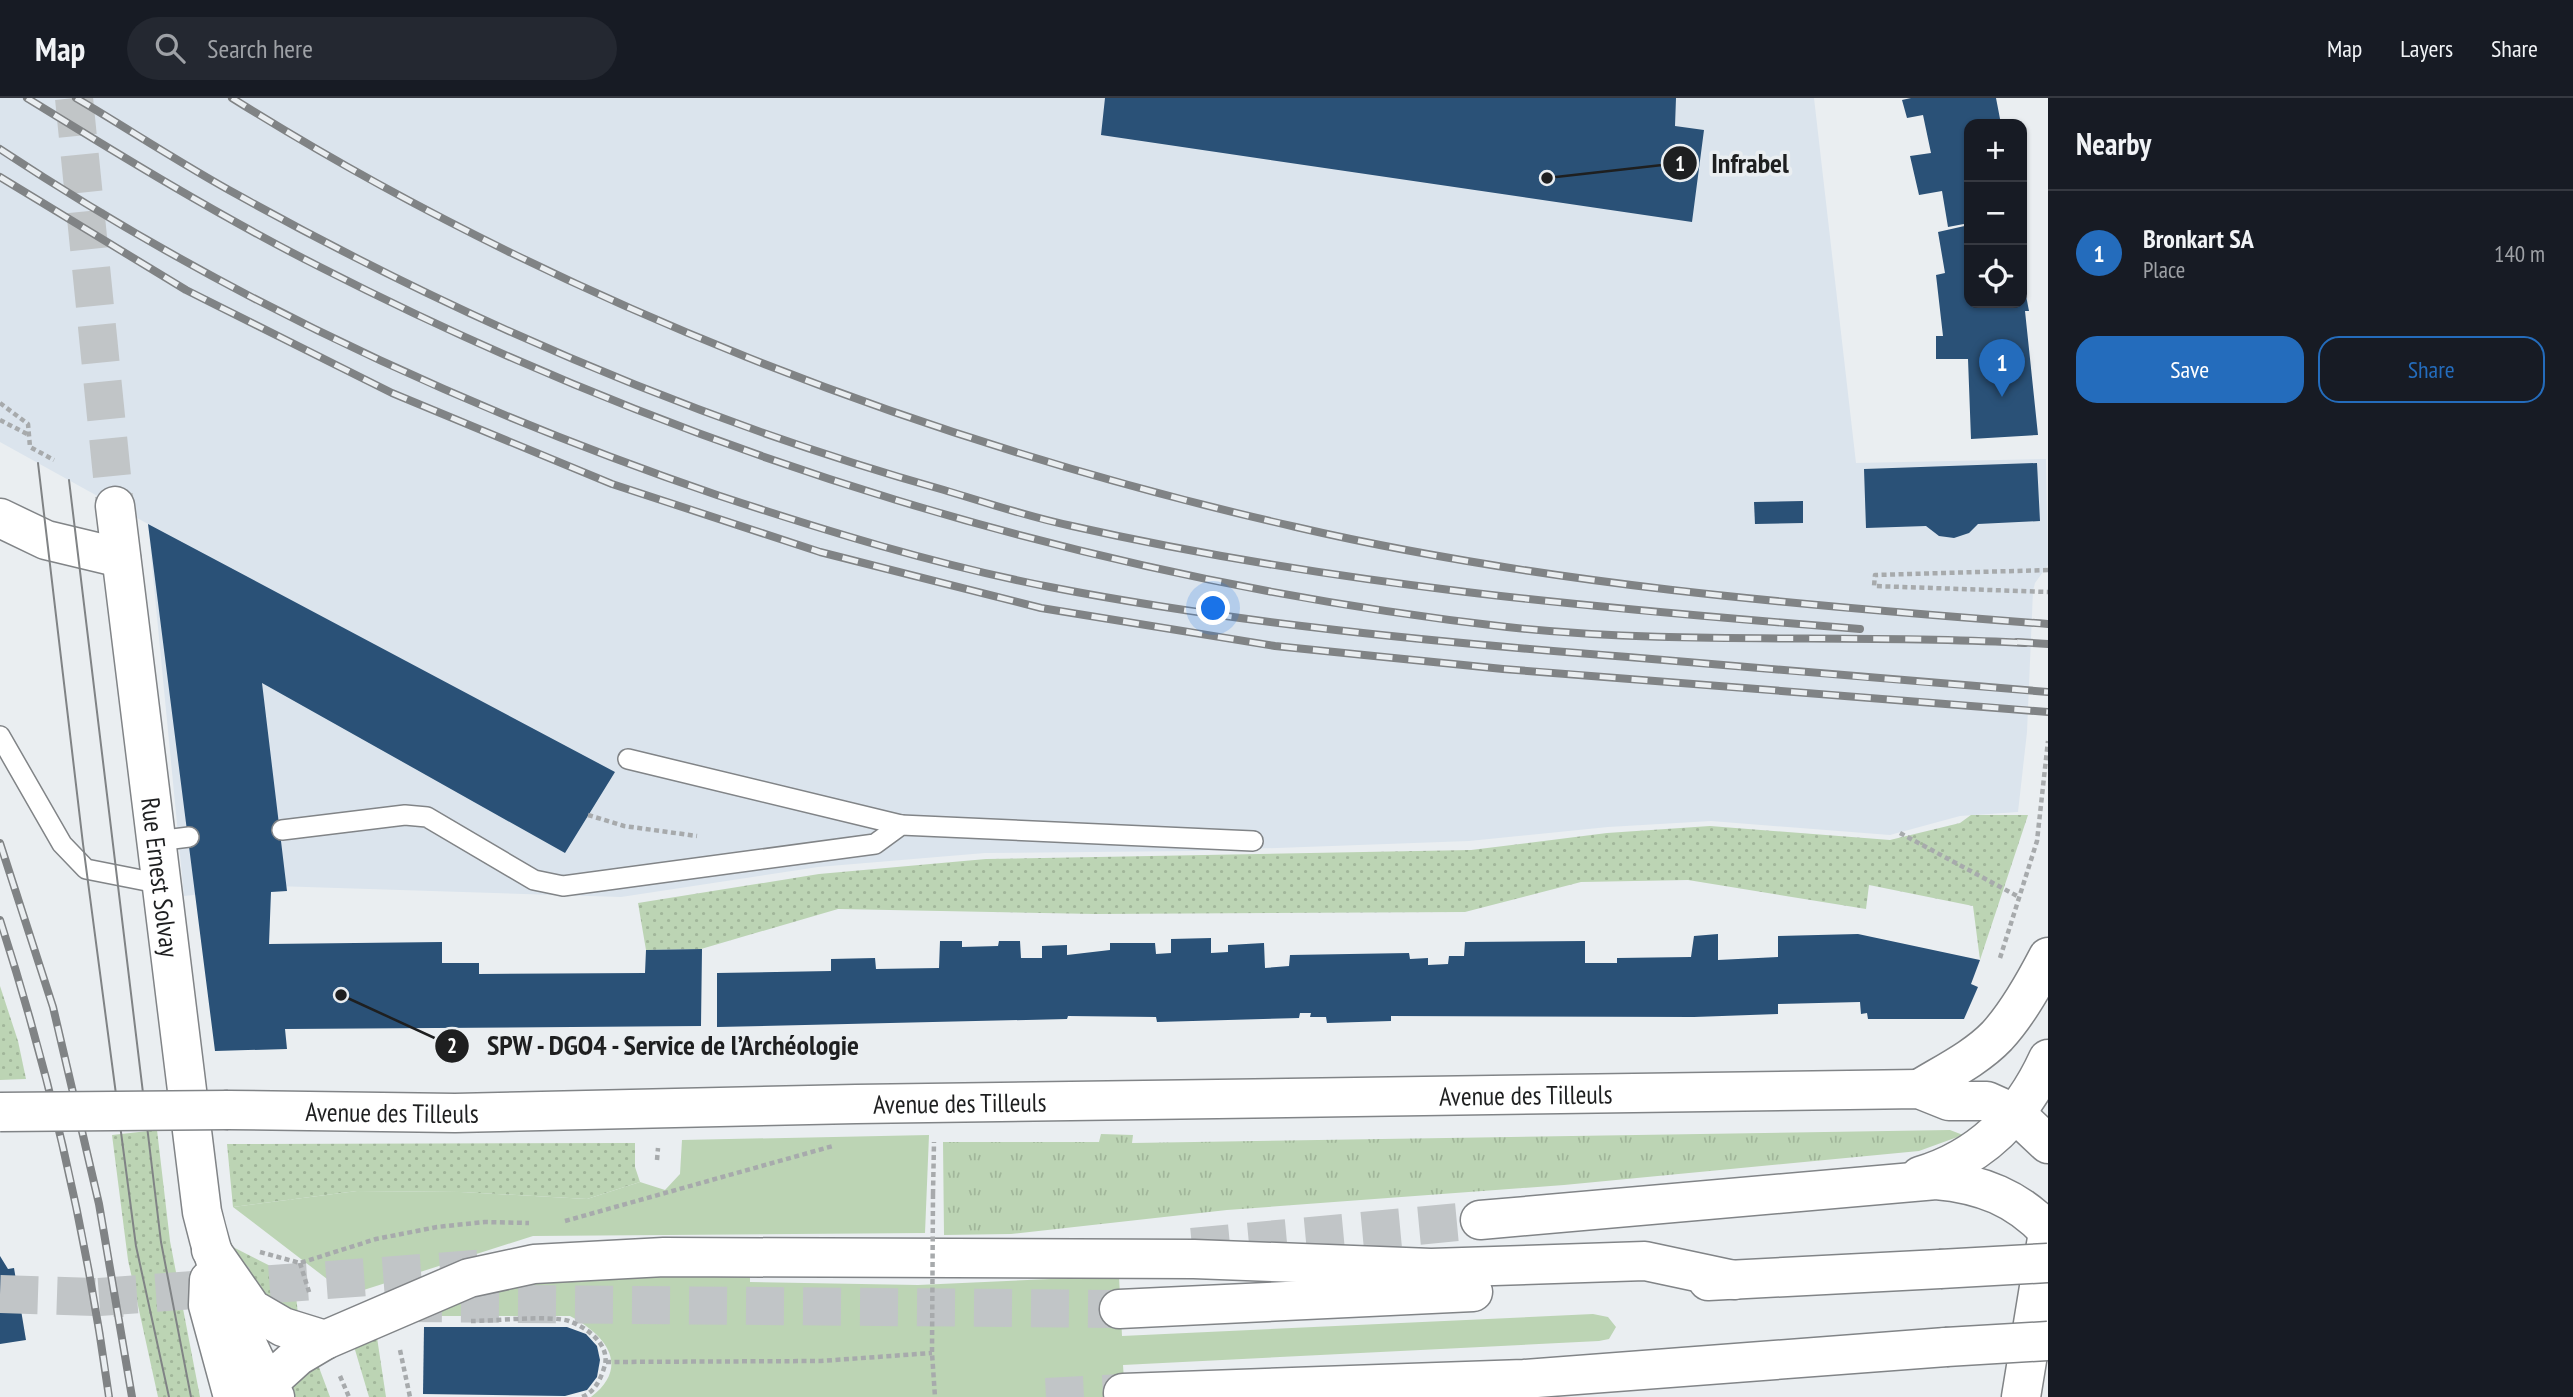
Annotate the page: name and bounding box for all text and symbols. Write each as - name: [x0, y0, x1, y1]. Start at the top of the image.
- search box: [127, 17, 617, 80]
- text: Map: [35, 27, 85, 70]
- icon: search: [151, 29, 189, 67]
- text: Search here: [207, 32, 313, 65]
- text: Map: [2327, 33, 2362, 64]
- text: Layers: [2400, 33, 2453, 64]
- text: Share: [2491, 33, 2538, 64]
- map controls: [1964, 119, 2027, 308]
- button: +: [1964, 119, 2027, 182]
- text: Nearby: [2076, 124, 2151, 163]
- callout: Infrabel: [1662, 139, 1803, 188]
- text: Infrabel: [1711, 144, 1789, 181]
- text: 1: [1675, 150, 1685, 177]
- button: −: [1964, 182, 2027, 245]
- text: Bronkart SA: [2143, 222, 2254, 255]
- text: 1: [2094, 239, 2105, 268]
- text: 140 m: [2494, 239, 2545, 268]
- button: locate: [1964, 245, 2027, 308]
- text: Place: [2143, 255, 2185, 284]
- button: Save: [2076, 336, 2304, 403]
- button: Share: [2318, 336, 2545, 403]
- pin: 1: [1979, 339, 2025, 397]
- your location: [1196, 591, 1230, 625]
- street label: Rue Ernest Solvay: [135, 795, 187, 959]
- callout: SPW - DGO4 - Service de l’Archéologie: [435, 1021, 876, 1070]
- text: SPW - DGO4 - Service de l’Archéologie: [487, 1026, 859, 1063]
- text: 2: [447, 1032, 457, 1059]
- street label: Avenue des Tilleuls: [1439, 1077, 1613, 1112]
- street label: Avenue des Tilleuls: [873, 1085, 1047, 1120]
- street label: Avenue des Tilleuls: [305, 1095, 479, 1130]

